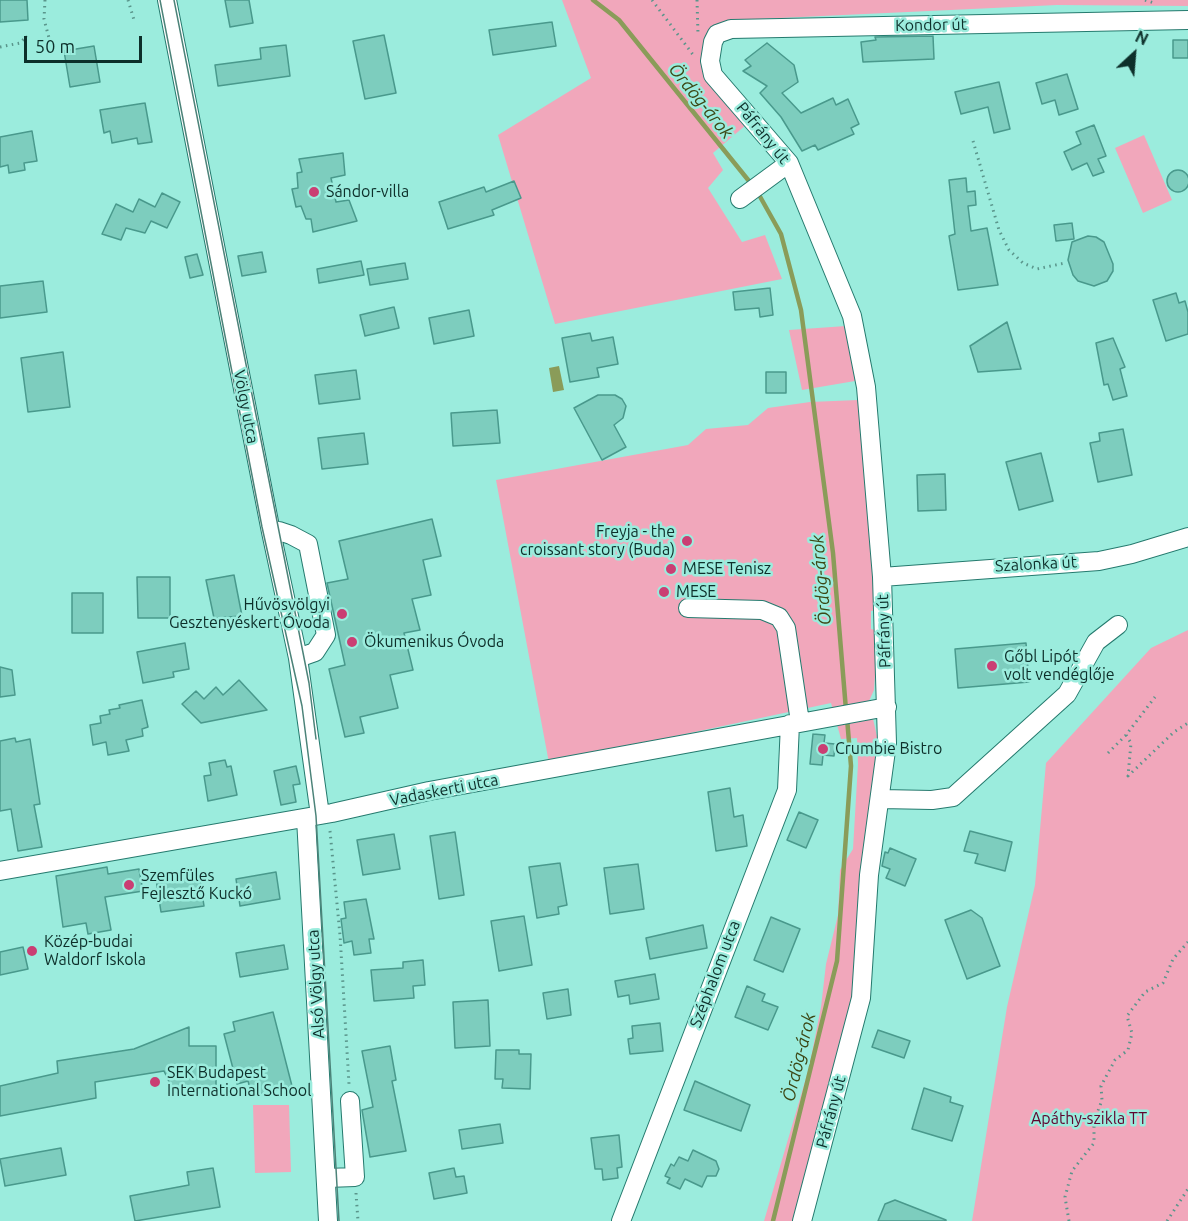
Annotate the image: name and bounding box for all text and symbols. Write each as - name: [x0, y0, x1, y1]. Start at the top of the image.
- street label: Kondor út: [895, 15, 967, 35]
- scale bar: [27, 24, 146, 62]
- north arrow: [1104, 24, 1164, 84]
- text: N: [1133, 27, 1151, 49]
- text: 50 m: [35, 36, 75, 56]
- water label: Ördög-árok: [664, 59, 738, 143]
- street label: Páfrány út: [732, 98, 794, 168]
- place label: Sándor-villa: [326, 182, 409, 202]
- marker: Sándor-villa: [307, 185, 321, 199]
- street label: Völgy utca: [229, 369, 263, 445]
- place label: Freyja - the croissant story (Buda): [520, 522, 675, 560]
- marker: Freyja - the croissant story (Buda): [680, 534, 694, 548]
- water label: Ördög-árok: [806, 534, 836, 626]
- street label: Szalonka út: [995, 552, 1077, 576]
- place label: MESE Tenisz: [683, 559, 771, 579]
- marker: MESE Tenisz: [664, 562, 678, 576]
- place label: MESE: [676, 582, 716, 602]
- marker: MESE: [657, 585, 671, 599]
- street label: Páfrány út: [873, 594, 895, 668]
- place label: Hűvösvölgyi Gesztenyéskert Óvoda: [169, 595, 330, 633]
- marker: Hűvösvölgyi Gesztenyéskert Óvoda: [335, 607, 349, 621]
- place label: Ökumenikus Óvoda: [364, 632, 504, 652]
- marker: Ökumenikus Óvoda: [345, 635, 359, 649]
- place label: Gőbl Lipót volt vendéglője: [1004, 647, 1115, 685]
- marker: Gőbl Lipót volt vendéglője: [985, 659, 999, 673]
- place label: Crumbie Bistro: [835, 739, 942, 759]
- marker: Crumbie Bistro: [816, 742, 830, 756]
- street label: Vadaskerti utca: [388, 770, 500, 810]
- place label: Szemfüles Fejlesztő Kuckó: [141, 866, 252, 904]
- marker: Szemfüles Fejlesztő Kuckó: [122, 878, 136, 892]
- street label: Széphalom utca: [686, 918, 744, 1030]
- street label: Alsó Völgy utca: [304, 929, 328, 1039]
- place label: Közép-budai Waldorf Iskola: [44, 932, 146, 970]
- marker: Közép-budai Waldorf Iskola: [25, 944, 39, 958]
- water label: Ördög-árok: [778, 1010, 820, 1104]
- place label: SEK Budapest International School: [167, 1063, 311, 1101]
- street label: Páfrány út: [812, 1074, 850, 1150]
- marker: SEK Budapest International School: [148, 1075, 162, 1089]
- park label: Apáthy-szikla TT: [1031, 1109, 1147, 1129]

